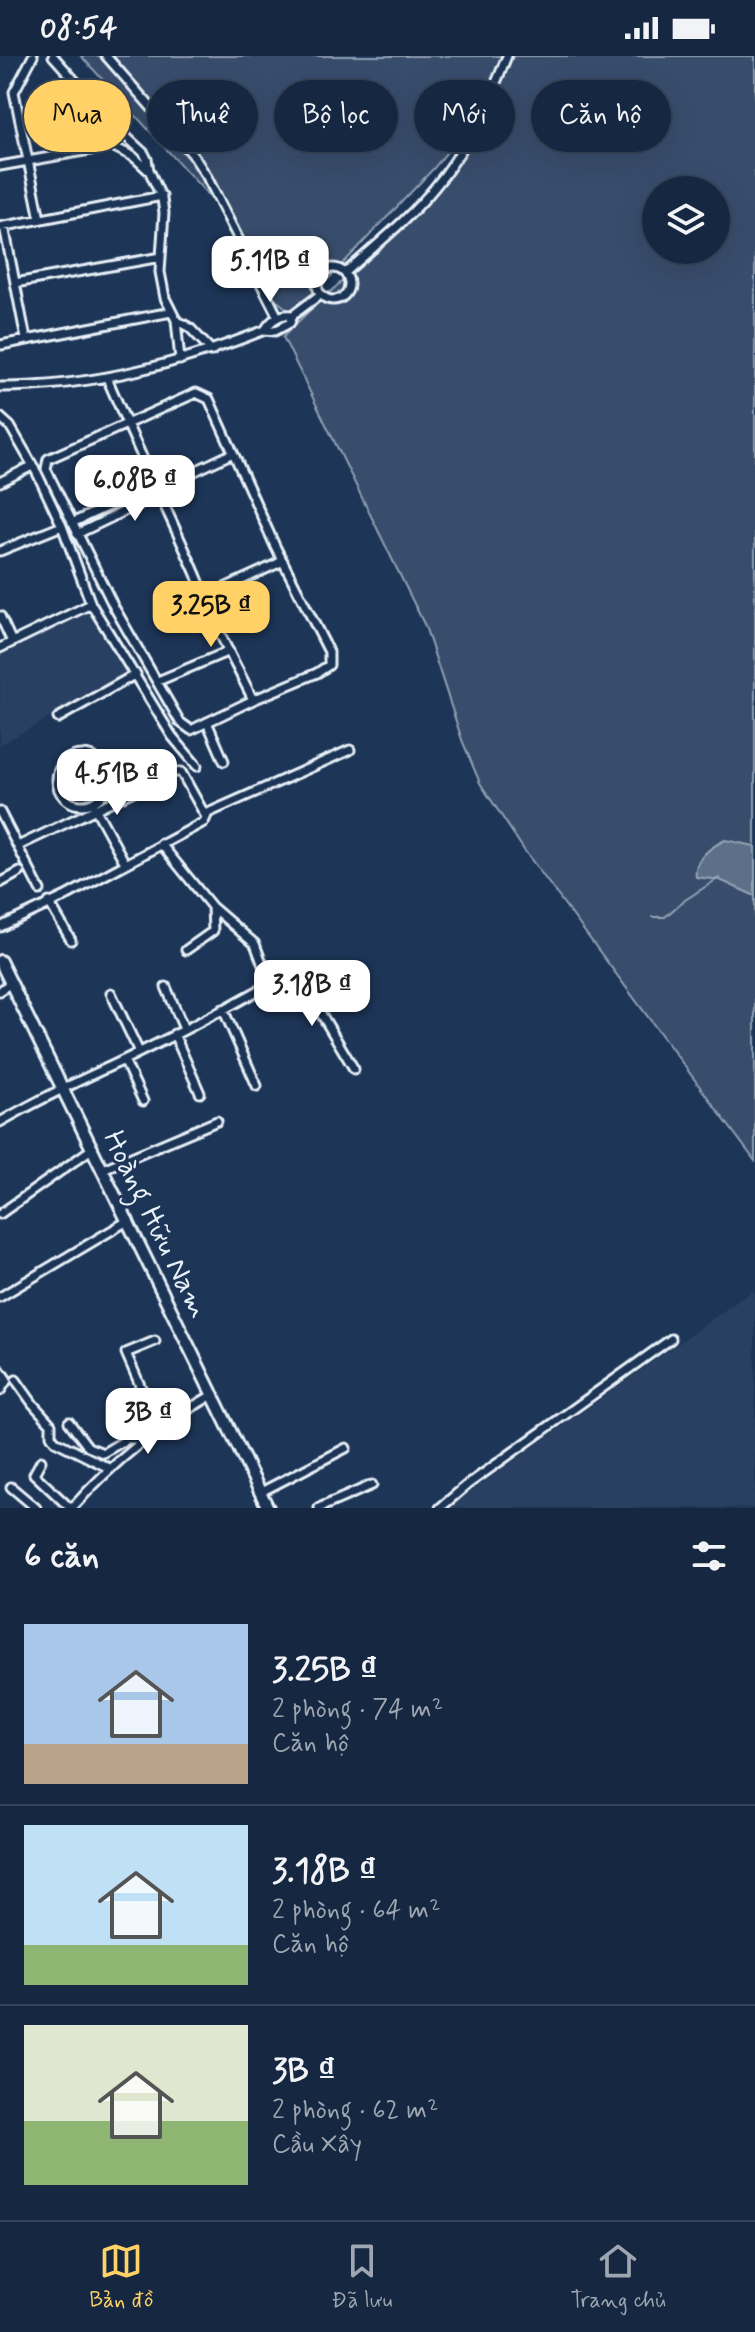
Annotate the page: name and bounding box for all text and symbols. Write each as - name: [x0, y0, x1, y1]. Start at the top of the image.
- text: 08:54: [40, 9, 117, 48]
- chip: Mua: [24, 80, 131, 152]
- chip: Thuê: [147, 80, 258, 152]
- chip: Bộ lọc: [274, 80, 398, 152]
- chip: Mới: [414, 80, 515, 152]
- chip: Căn hộ: [531, 80, 671, 152]
- map controls: [642, 176, 730, 264]
- button: layers: [642, 176, 730, 264]
- pin: 5.11B ₫: [196, 236, 344, 304]
- text: 5.11B ₫: [230, 245, 310, 279]
- pin: 6.08B ₫: [61, 455, 209, 523]
- text: 6.08B ₫: [93, 464, 177, 498]
- pin: 3.25B ₫: [137, 581, 285, 649]
- text: 3.25B ₫: [171, 590, 251, 624]
- pin: 4.51B ₫: [43, 749, 191, 817]
- text: 4.51B ₫: [75, 758, 159, 792]
- pin: 3.18B ₫: [238, 960, 386, 1028]
- text: 3.18B ₫: [272, 969, 352, 1003]
- street label: Hoàng Hữu Nam: [91, 1124, 218, 1327]
- pin: 3B ₫: [101, 1388, 195, 1456]
- text: 3B ₫: [124, 1397, 172, 1431]
- text: 6 căn: [24, 1534, 99, 1579]
- icon: filters: [687, 1534, 731, 1578]
- text: 3.25B ₫: [272, 1648, 377, 1693]
- icon: home: [88, 1656, 184, 1752]
- text: 2 phòng · 74 m²: [272, 1693, 443, 1727]
- text: Căn hộ: [272, 1727, 350, 1761]
- text: 3.18B ₫: [272, 1849, 376, 1894]
- icon: home: [88, 1857, 184, 1953]
- text: 2 phòng · 64 m²: [272, 1894, 441, 1928]
- text: Căn hộ: [272, 1928, 350, 1962]
- text: 3B ₫: [272, 2049, 336, 2094]
- icon: home: [88, 2057, 184, 2153]
- text: 2 phòng · 62 m²: [272, 2094, 438, 2128]
- text: Cầu Xây: [272, 2128, 362, 2162]
- tab: Bản đồ: [89, 2239, 153, 2315]
- tab: Đã lưu: [332, 2239, 392, 2315]
- tab: Trang chủ: [571, 2239, 666, 2315]

